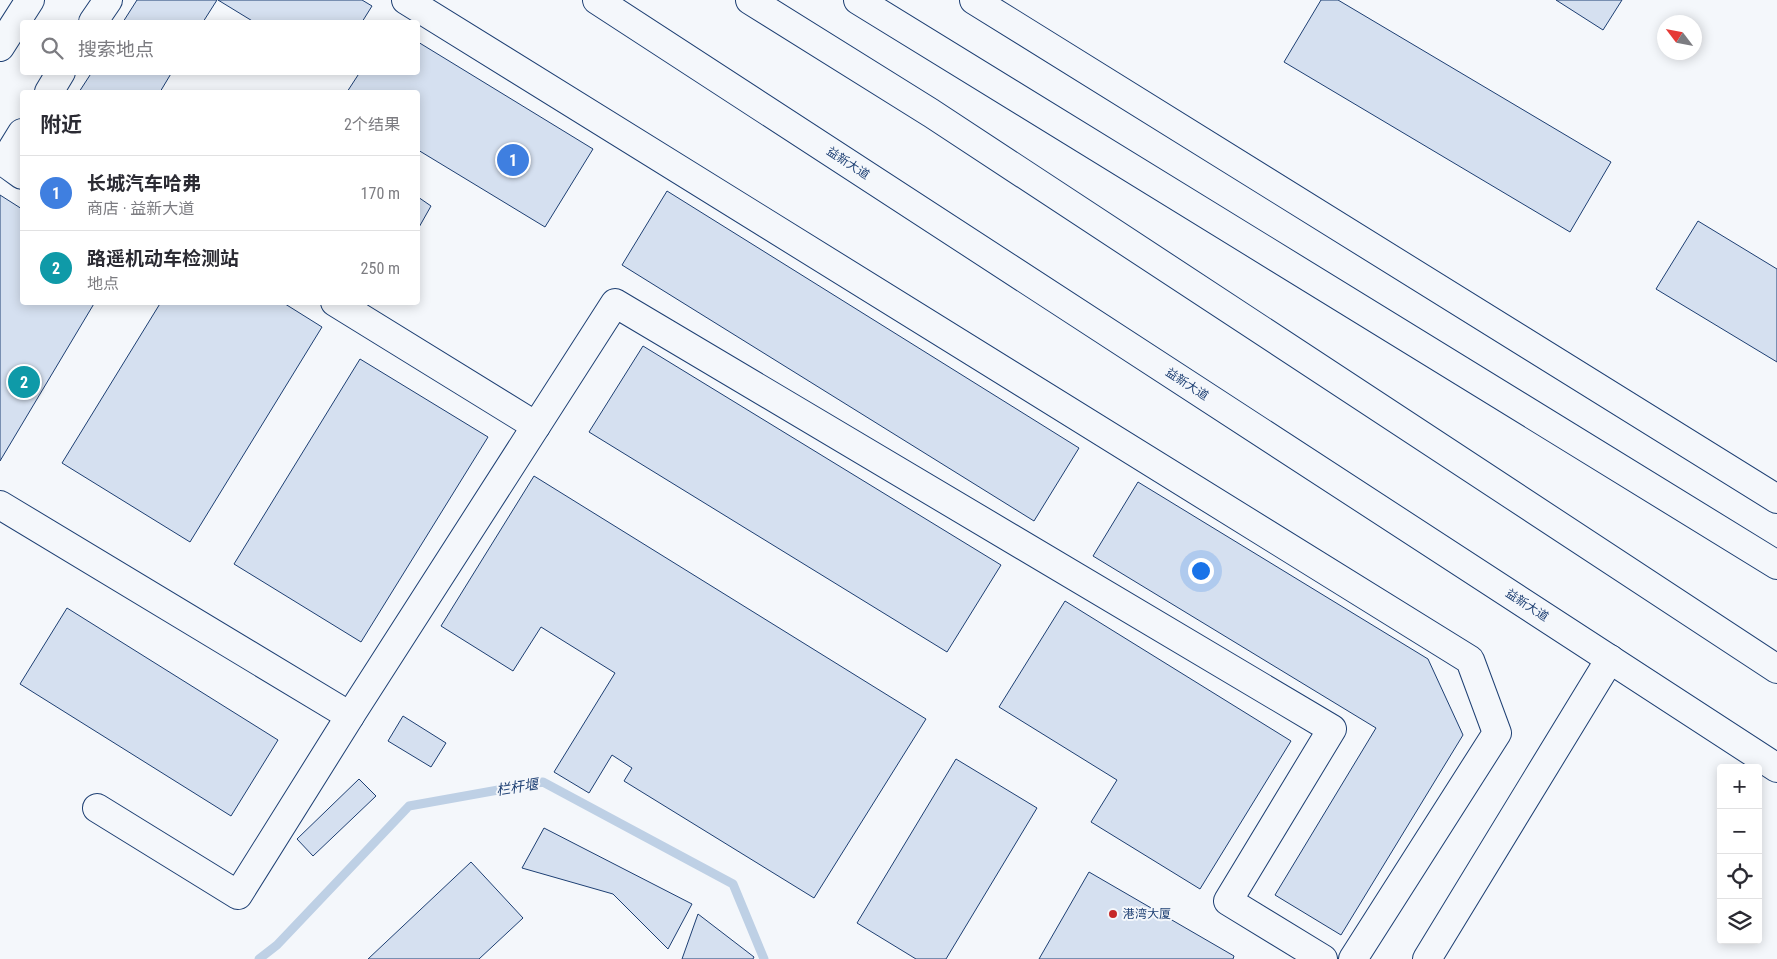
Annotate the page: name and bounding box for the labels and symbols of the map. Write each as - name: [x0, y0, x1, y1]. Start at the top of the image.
- north arrow: [1657, 15, 1702, 60]
- pin: 1: [497, 141, 529, 179]
- street label: 益新大道: [824, 144, 872, 182]
- pin: 2: [8, 363, 40, 401]
- street label: 益新大道: [1163, 365, 1211, 403]
- your location: [1188, 558, 1214, 584]
- street label: 益新大道: [1503, 586, 1551, 624]
- water label: 栏杆堰: [495, 776, 541, 798]
- place label: 港湾大厦: [1123, 907, 1171, 921]
- marker: 港湾大厦: [1107, 908, 1119, 920]

